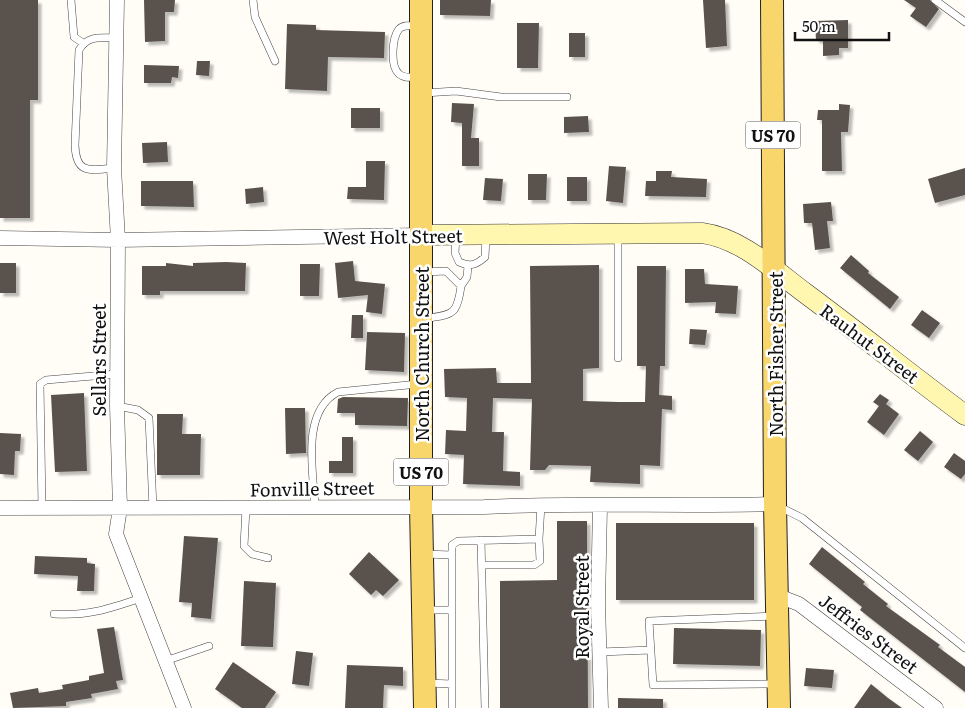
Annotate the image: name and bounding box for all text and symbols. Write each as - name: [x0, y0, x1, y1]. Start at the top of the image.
- scale bar: [795, 10, 889, 42]
- text: 50 m: [802, 14, 836, 37]
- road number: US 70: [746, 122, 800, 148]
- street label: West Holt Street: [323, 221, 464, 251]
- street label: North Church Street: [408, 266, 435, 442]
- street label: North Fisher Street: [762, 271, 789, 437]
- street label: Rauhut Street: [815, 297, 926, 390]
- street label: Sellars Street: [85, 303, 112, 417]
- road number: US 70: [394, 458, 448, 486]
- street label: Fonville Street: [249, 473, 375, 503]
- street label: Royal Street: [568, 554, 595, 659]
- street label: Jeffries Street: [814, 587, 925, 680]

